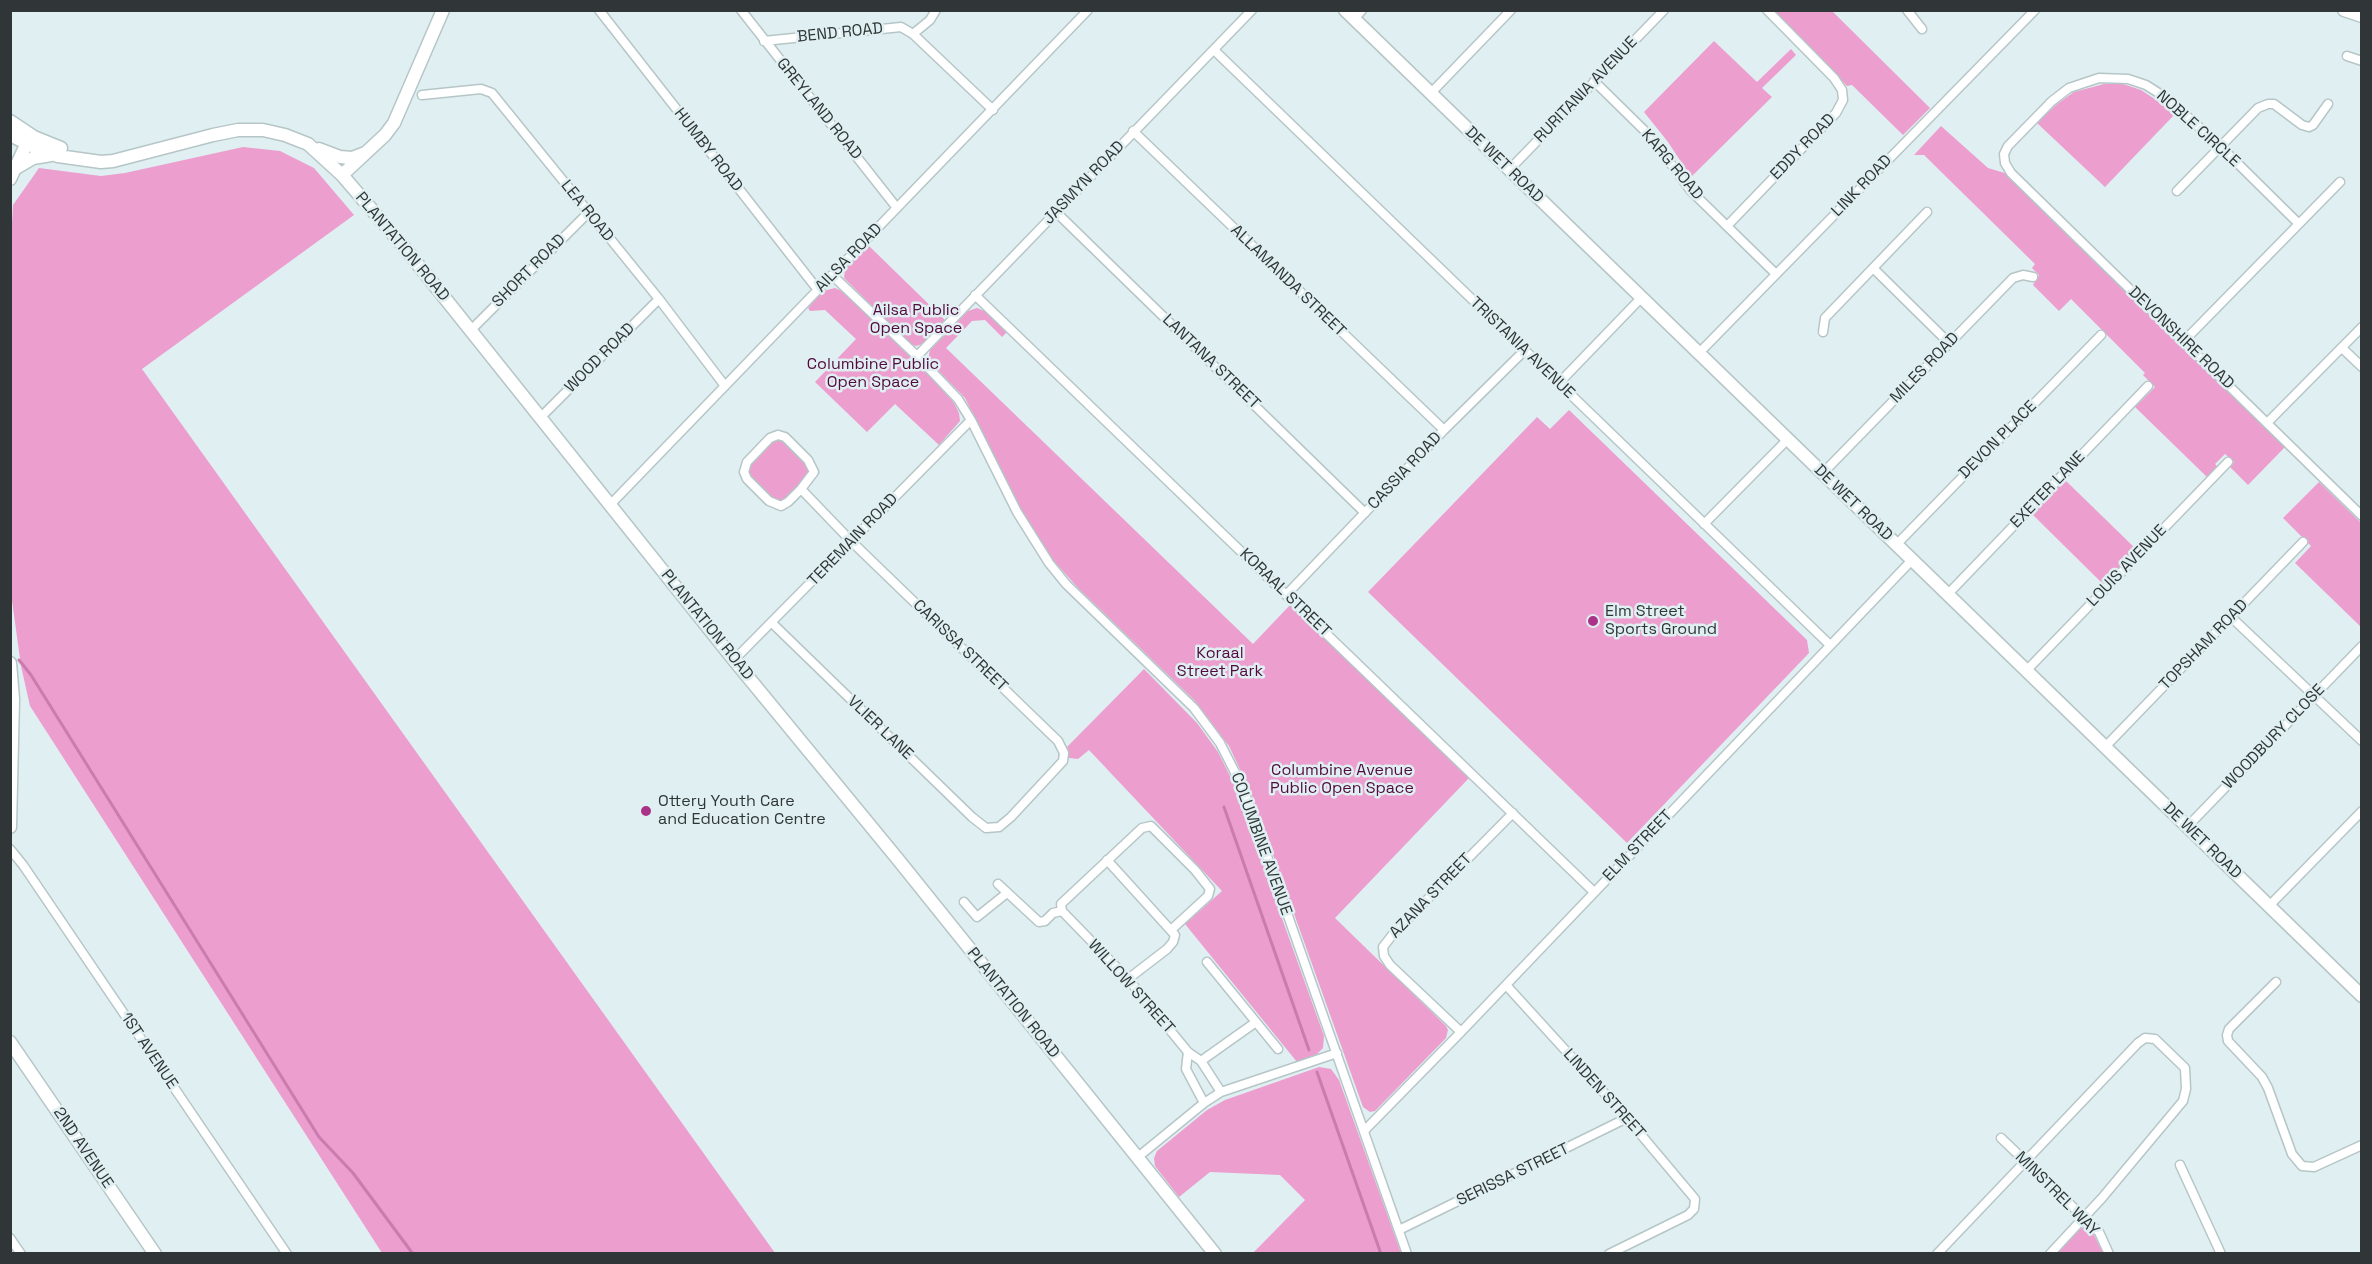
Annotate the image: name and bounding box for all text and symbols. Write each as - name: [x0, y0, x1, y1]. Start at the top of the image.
- street label: BEND ROAD: [796, 19, 884, 47]
- street label: RURITANIA AVENUE: [1530, 33, 1642, 147]
- street label: GREYLAND ROAD: [772, 54, 866, 164]
- street label: NOBLE CIRCLE: [2152, 87, 2244, 171]
- street label: HUMBY ROAD: [669, 104, 747, 196]
- street label: EDDY ROAD: [1767, 110, 1839, 184]
- street label: DE WET ROAD: [1461, 123, 1547, 207]
- street label: KARG ROAD: [1637, 126, 1707, 204]
- street label: JASMYN ROAD: [1039, 137, 1129, 229]
- street label: LINK ROAD: [1828, 151, 1896, 221]
- street label: LEA ROAD: [556, 176, 618, 246]
- street label: PLANTATION ROAD: [351, 189, 453, 305]
- street label: AILSA ROAD: [812, 220, 886, 296]
- street label: ALLAMANDA STREET: [1226, 221, 1350, 341]
- street label: SHORT ROAD: [488, 230, 570, 312]
- street label: DEVONSHIRE ROAD: [2124, 283, 2238, 393]
- street label: TRISTANIA AVENUE: [1466, 293, 1578, 403]
- park label: Ailsa Public Open Space: [870, 301, 962, 339]
- street label: LANTANA STREET: [1158, 310, 1264, 414]
- street label: WOOD ROAD: [561, 319, 639, 397]
- street label: MILES ROAD: [1887, 329, 1963, 407]
- park label: Columbine Public Open Space: [807, 355, 939, 393]
- street label: DEVON PLACE: [1955, 397, 2041, 483]
- street label: CASSIA ROAD: [1364, 428, 1446, 514]
- street label: EXETER LANE: [2007, 448, 2089, 532]
- street label: DE WET ROAD: [1810, 461, 1896, 545]
- street label: TEREMAIN ROAD: [804, 490, 902, 590]
- street label: LOUIS AVENUE: [2083, 521, 2171, 611]
- street label: KORAAL STREET: [1235, 545, 1335, 641]
- street label: PLANTATION ROAD: [657, 566, 757, 684]
- street label: CARISSA STREET: [909, 596, 1011, 696]
- street label: TOPSHAM ROAD: [2156, 596, 2252, 694]
- place label: Elm Street Sports Ground: [1605, 602, 1717, 640]
- marker: Elm Street Sports Ground: [1586, 614, 1600, 628]
- park label: Koraal Street Park: [1177, 644, 1263, 682]
- street label: WOODBURY CLOSE: [2219, 681, 2329, 793]
- street label: VLIER LANE: [843, 692, 917, 764]
- park label: Columbine Avenue Public Open Space: [1270, 761, 1414, 799]
- street label: COLUMBINE AVENUE: [1226, 770, 1296, 918]
- place label: Ottery Youth Care and Education Centre: [658, 792, 826, 830]
- street label: DE WET ROAD: [2159, 799, 2245, 883]
- marker: Ottery Youth Care and Education Centre: [639, 804, 653, 818]
- street label: ELM STREET: [1599, 806, 1677, 886]
- street label: AZANA STREET: [1386, 850, 1476, 942]
- street label: WILLOW STREET: [1084, 936, 1178, 1038]
- street label: PLANTATION ROAD: [963, 944, 1063, 1062]
- street label: 1ST AVENUE: [116, 1009, 182, 1093]
- street label: LINDEN STREET: [1559, 1045, 1649, 1143]
- street label: 2ND AVENUE: [49, 1104, 117, 1192]
- street label: SERISSA STREET: [1454, 1139, 1572, 1211]
- street label: MINSTREL WAY: [2011, 1148, 2103, 1240]

